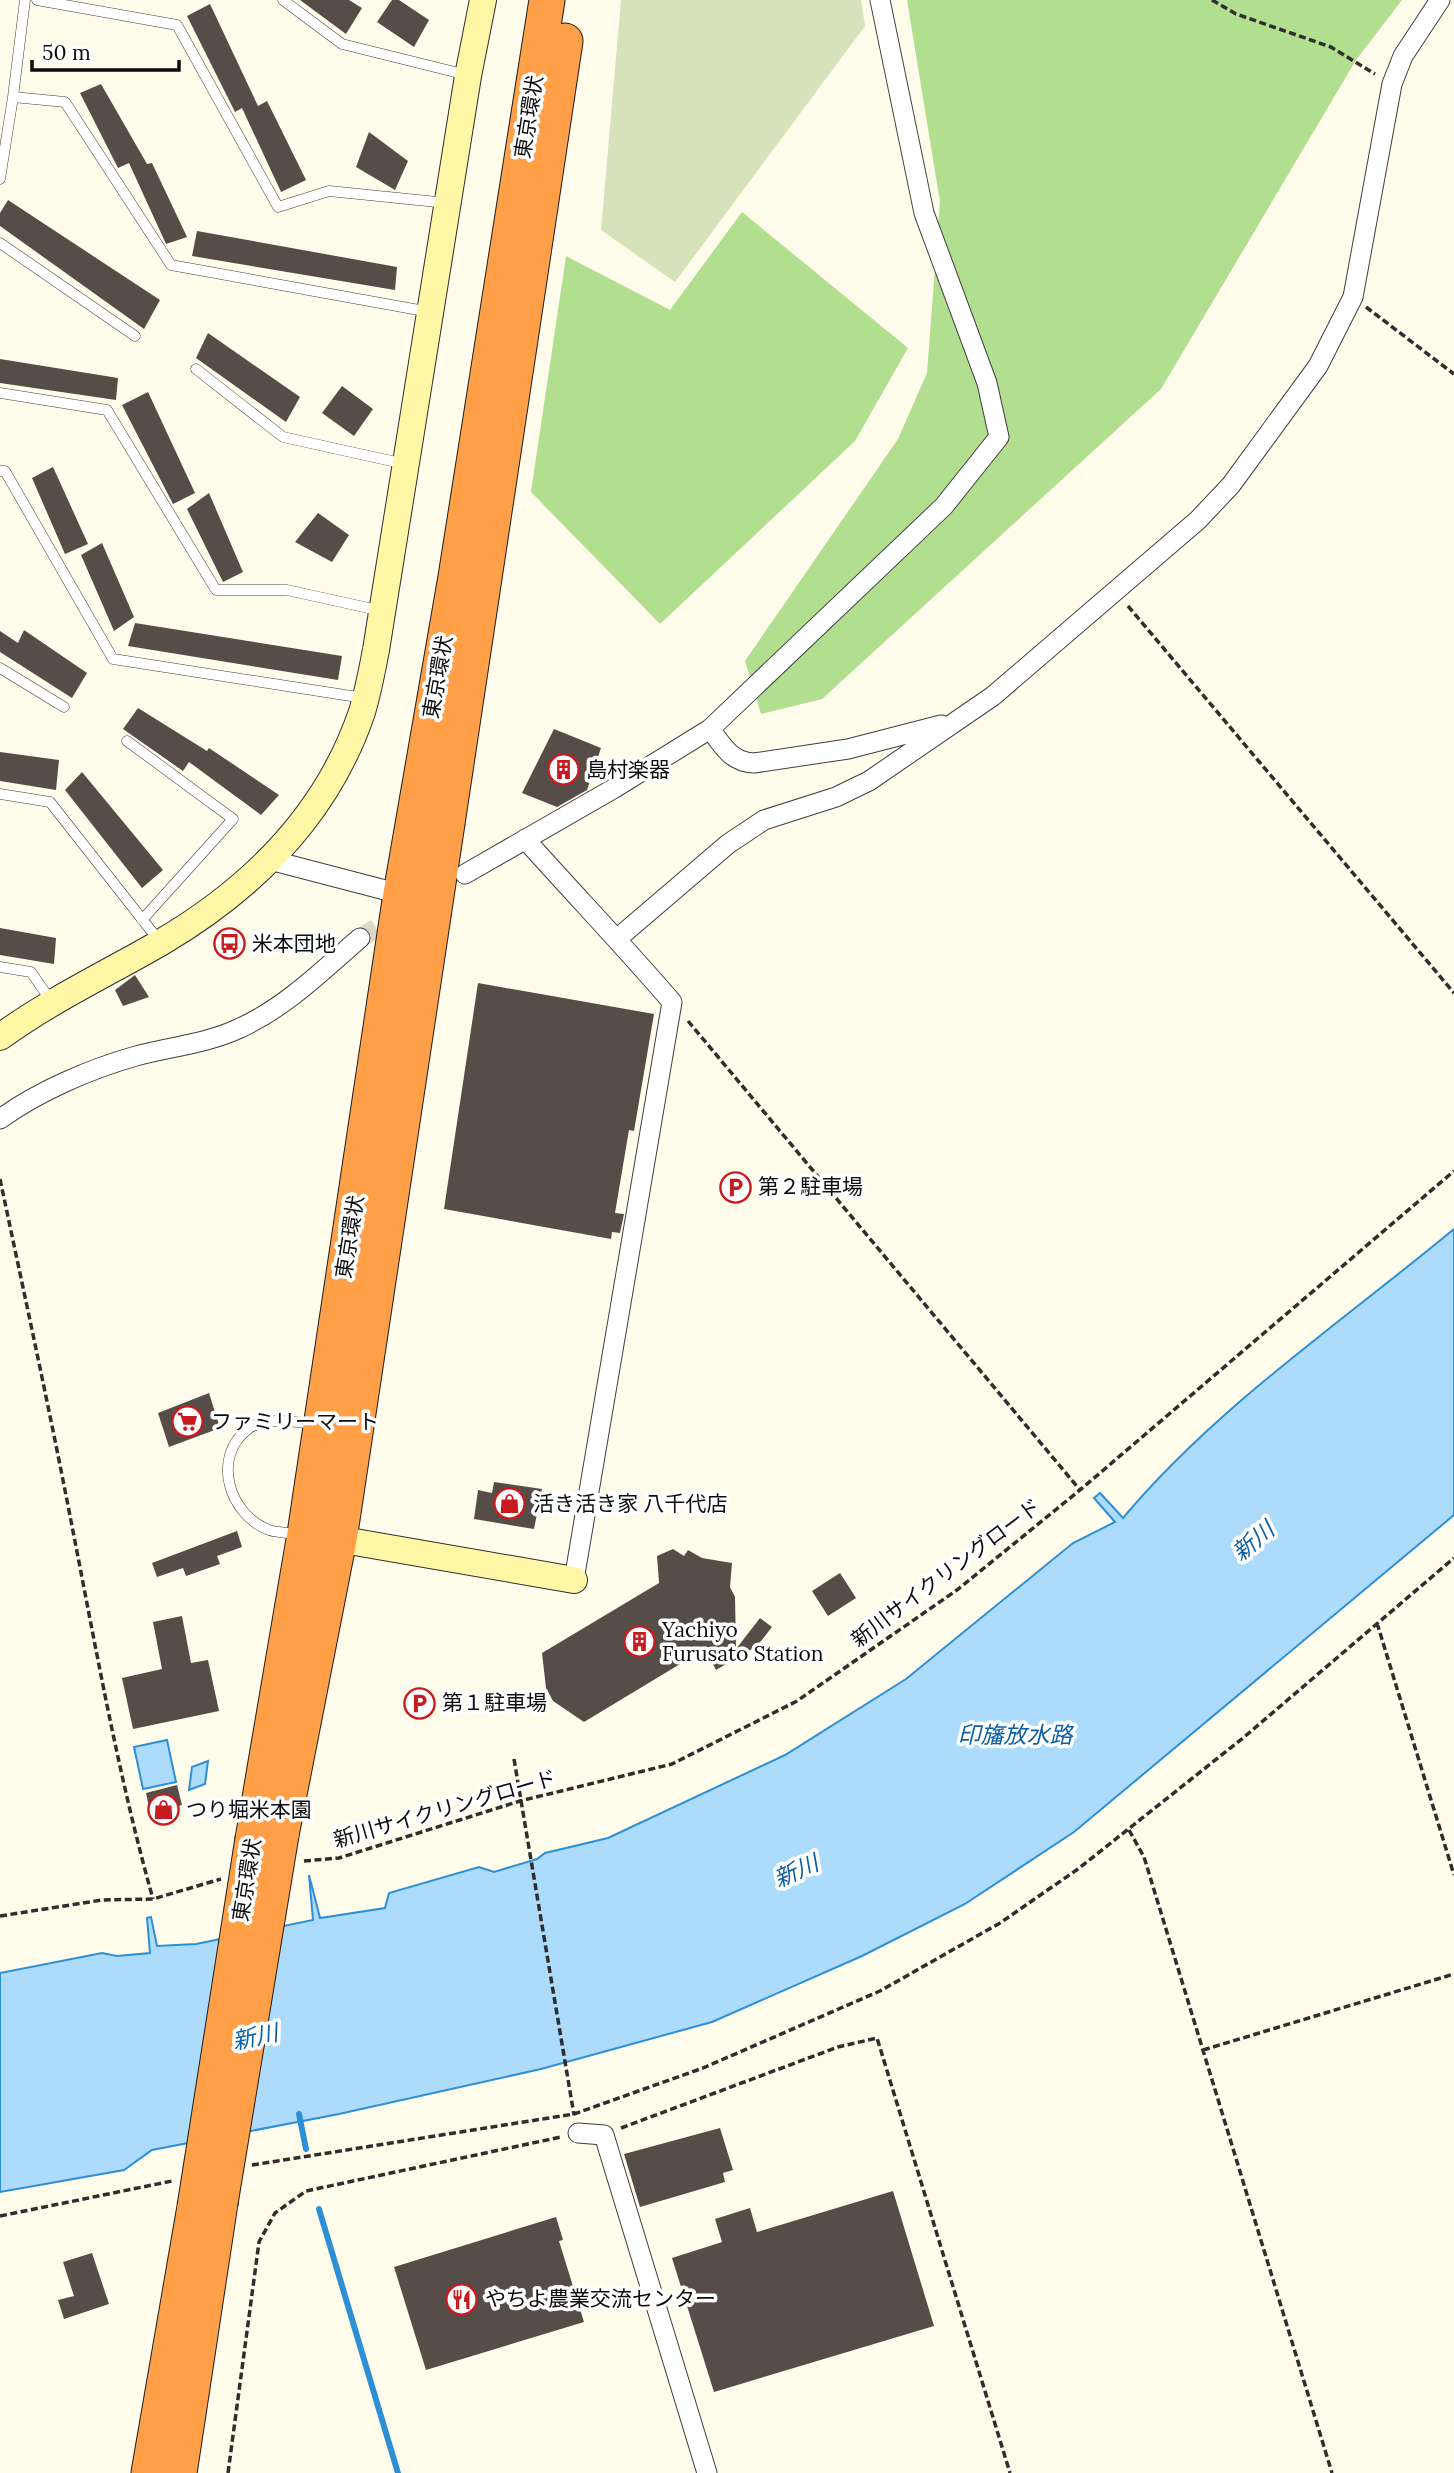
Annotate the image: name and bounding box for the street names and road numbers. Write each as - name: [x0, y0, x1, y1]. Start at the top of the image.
- street label: 東京環状: [509, 73, 548, 161]
- street label: 東京環状: [417, 633, 458, 721]
- street label: 東京環状: [330, 1193, 369, 1281]
- street label: 新川サイクリングロード: [845, 1492, 1046, 1653]
- street label: 新川サイクリングロード: [330, 1764, 559, 1853]
- street label: 東京環状: [227, 1836, 266, 1924]

